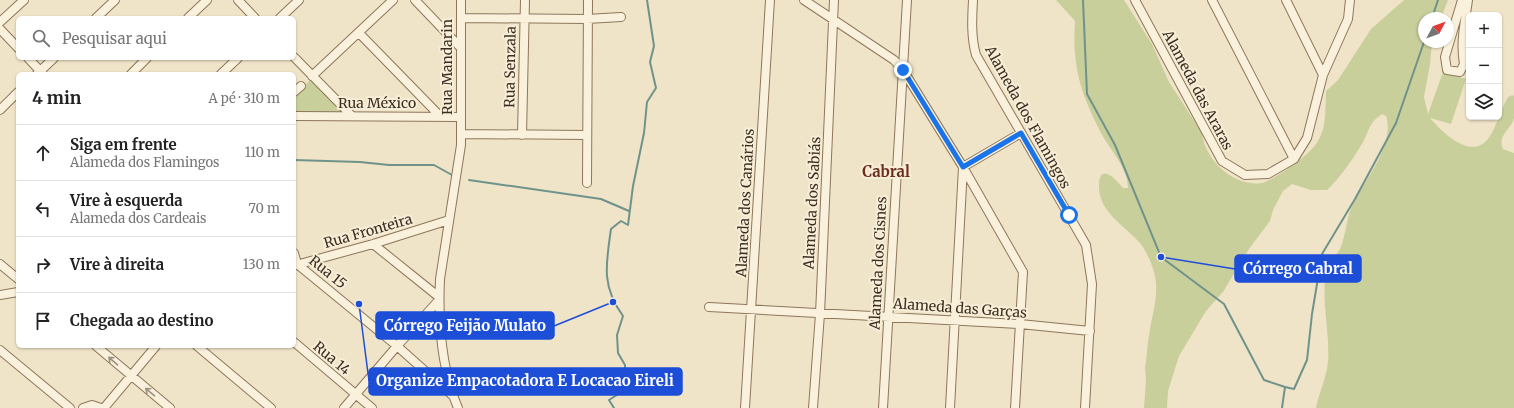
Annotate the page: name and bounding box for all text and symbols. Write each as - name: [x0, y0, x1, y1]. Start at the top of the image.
- north arrow: [1418, 12, 1454, 48]
- map controls: [1466, 12, 1502, 120]
- button: +: [1466, 12, 1502, 48]
- search box: [16, 16, 296, 60]
- street label: Rua Mandarin: [438, 19, 456, 115]
- street label: Rua Senzala: [500, 26, 520, 108]
- street label: Alameda das Araras: [1158, 26, 1237, 153]
- icon: search: [30, 27, 52, 49]
- text: Pesquisar aqui: [62, 29, 167, 48]
- street label: Alameda dos Flamingos: [981, 41, 1075, 192]
- button: −: [1466, 48, 1502, 84]
- route end: [894, 61, 912, 79]
- button: layers: [1466, 84, 1502, 120]
- text: 4 min: [32, 87, 81, 109]
- text: A pé · 310 m: [208, 90, 280, 107]
- street label: Rua México: [338, 94, 416, 112]
- street label: Alameda dos Canários: [732, 128, 758, 279]
- text: Siga em frente: [70, 135, 177, 154]
- street label: Alameda dos Sabiás: [799, 136, 824, 271]
- icon: ahead: [32, 142, 54, 164]
- text: 110 m: [245, 144, 280, 161]
- text: Alameda dos Flamingos: [70, 154, 219, 171]
- district label: Cabral: [862, 162, 910, 181]
- text: Vire à esquerda: [70, 191, 183, 210]
- street label: Alameda dos Cisnes: [865, 196, 890, 331]
- icon: left: [32, 198, 54, 220]
- text: 70 m: [249, 200, 280, 217]
- route start: [1060, 206, 1078, 224]
- text: Alameda dos Cardeais: [70, 210, 207, 227]
- street label: Rua Fronteira: [322, 210, 415, 252]
- street label: Rua 15: [306, 251, 350, 293]
- icon: right: [32, 254, 54, 276]
- text: Vire à direita: [70, 255, 164, 274]
- callout: Córrego Cabral: [1235, 255, 1361, 282]
- text: 130 m: [243, 256, 280, 273]
- text: Córrego Cabral: [1243, 259, 1353, 278]
- street label: Alameda das Garças: [892, 294, 1028, 322]
- icon: arrive: [32, 310, 54, 332]
- text: Chegada ao destino: [70, 311, 213, 330]
- callout: Córrego Feijão Mulato: [376, 312, 554, 339]
- text: Córrego Feijão Mulato: [384, 316, 546, 335]
- street label: Rua 14: [310, 337, 355, 379]
- one-way arrow: [108, 356, 119, 365]
- callout: Organize Empacotadora E Locacao Eireli: [369, 368, 682, 395]
- text: Organize Empacotadora E Locacao Eireli: [376, 371, 674, 390]
- one-way arrow: [145, 387, 155, 396]

